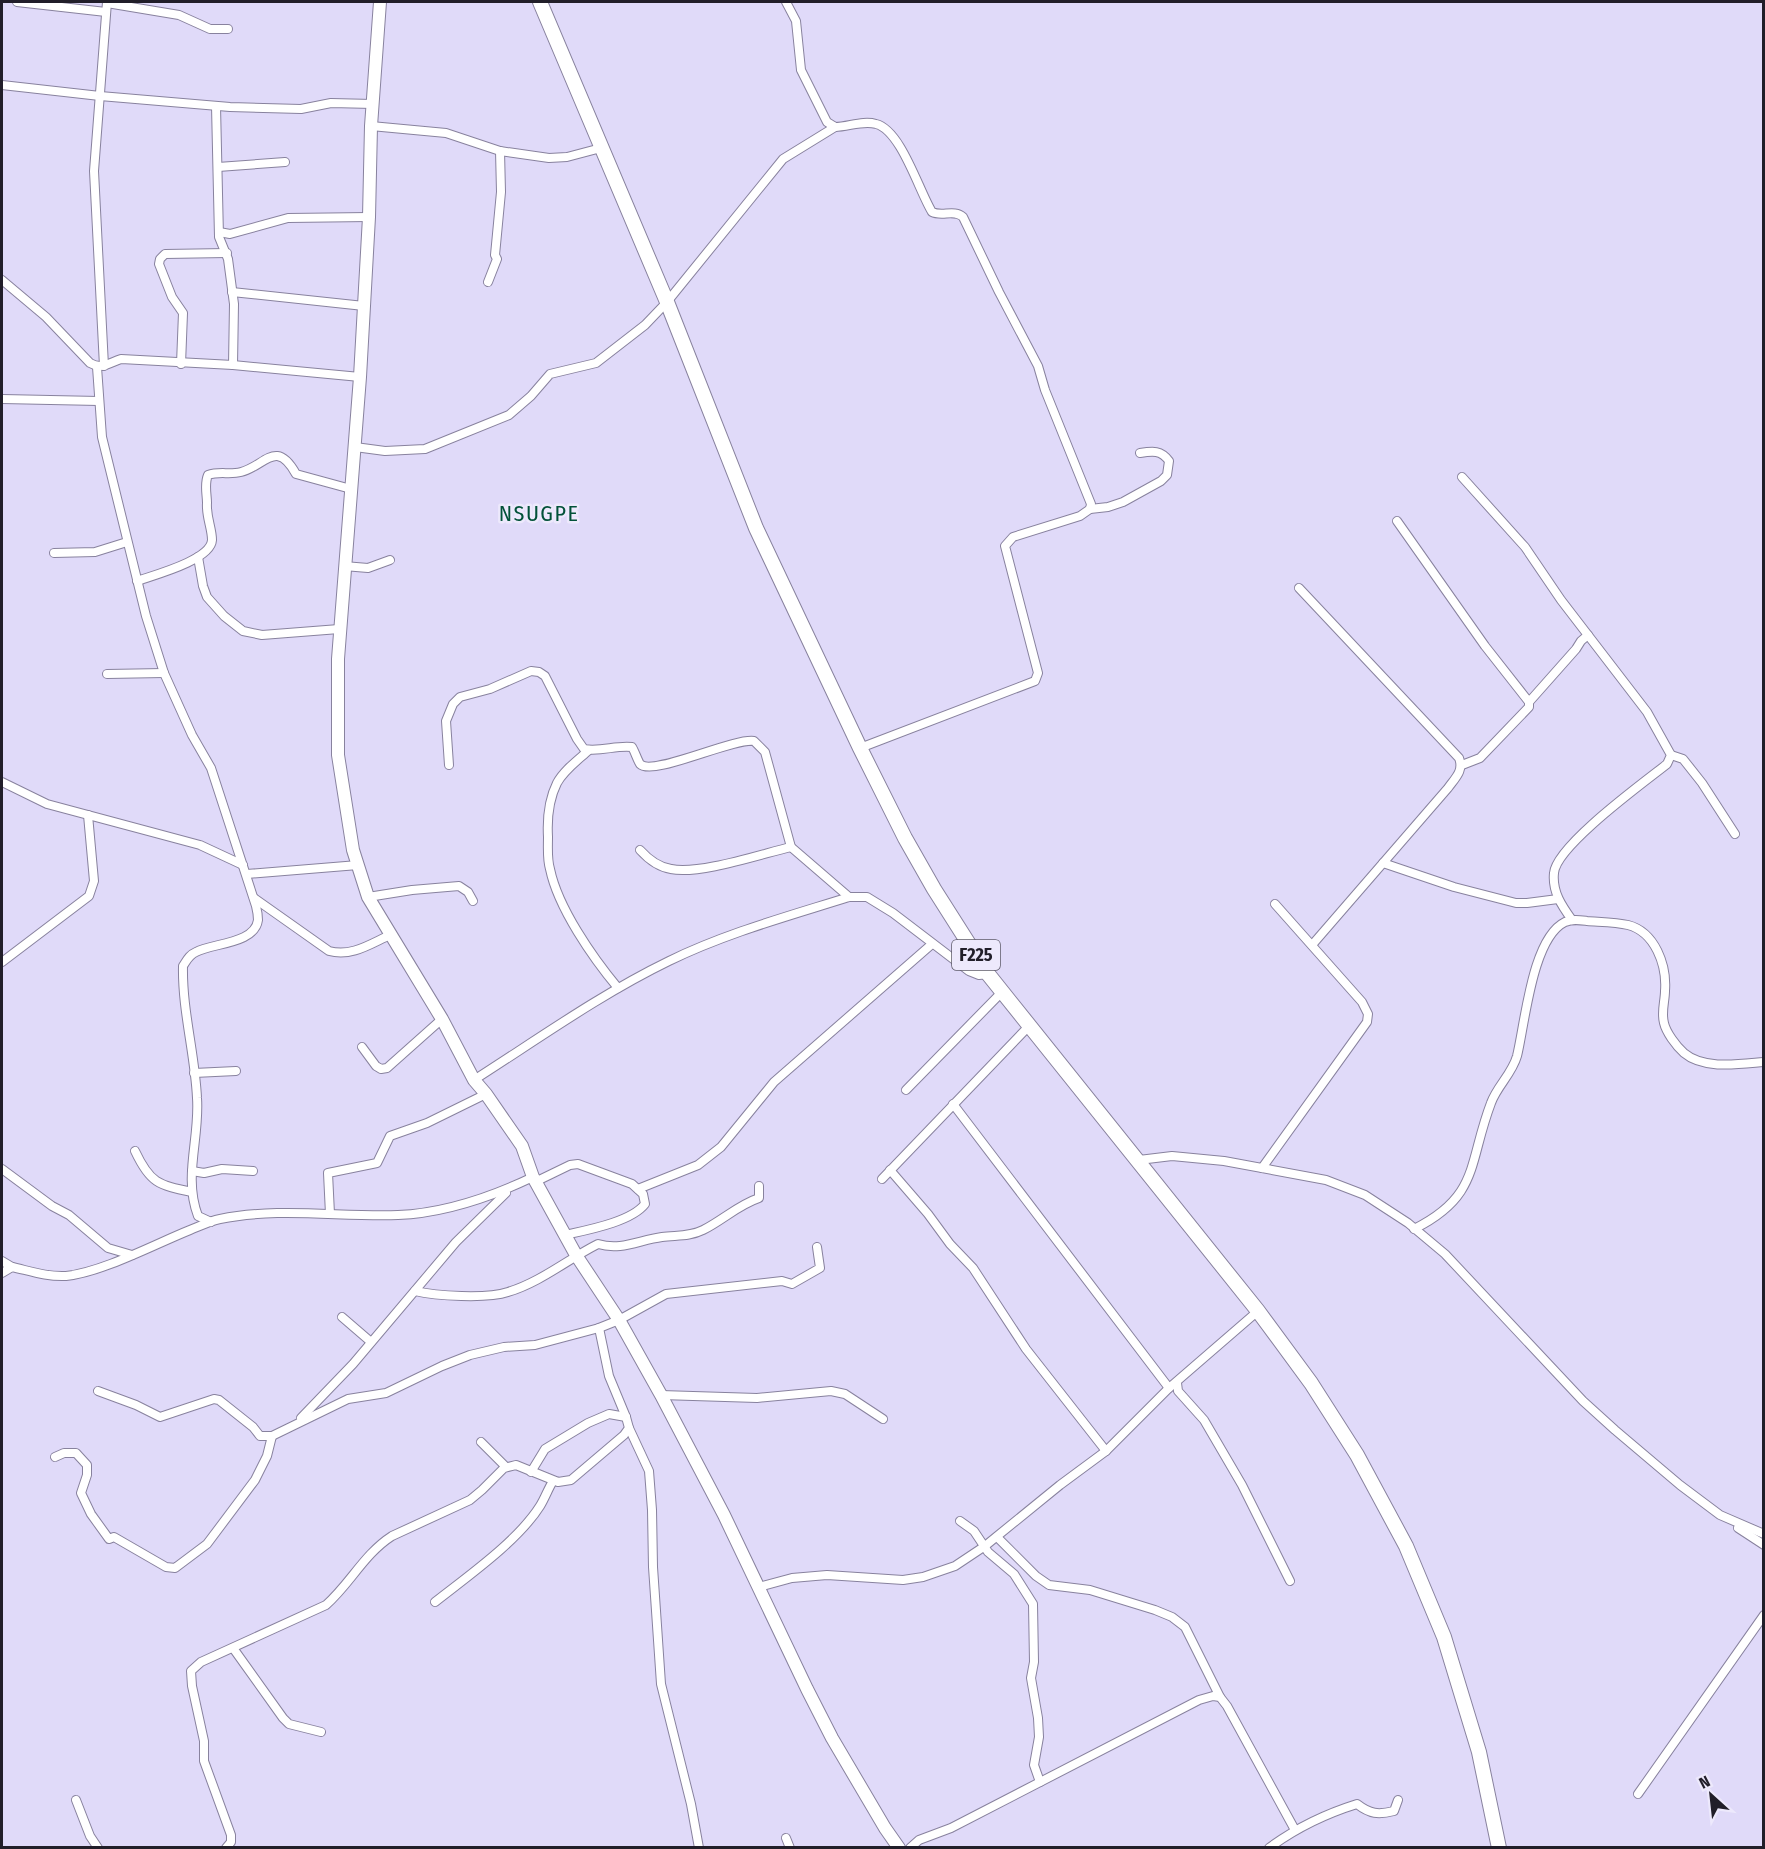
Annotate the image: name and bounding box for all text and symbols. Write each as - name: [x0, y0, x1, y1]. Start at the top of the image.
- district label: NSUGPE: [499, 500, 579, 527]
- road number: F225: [952, 940, 1000, 970]
- north arrow: [1681, 1765, 1741, 1825]
- text: N: [1696, 1771, 1713, 1793]

